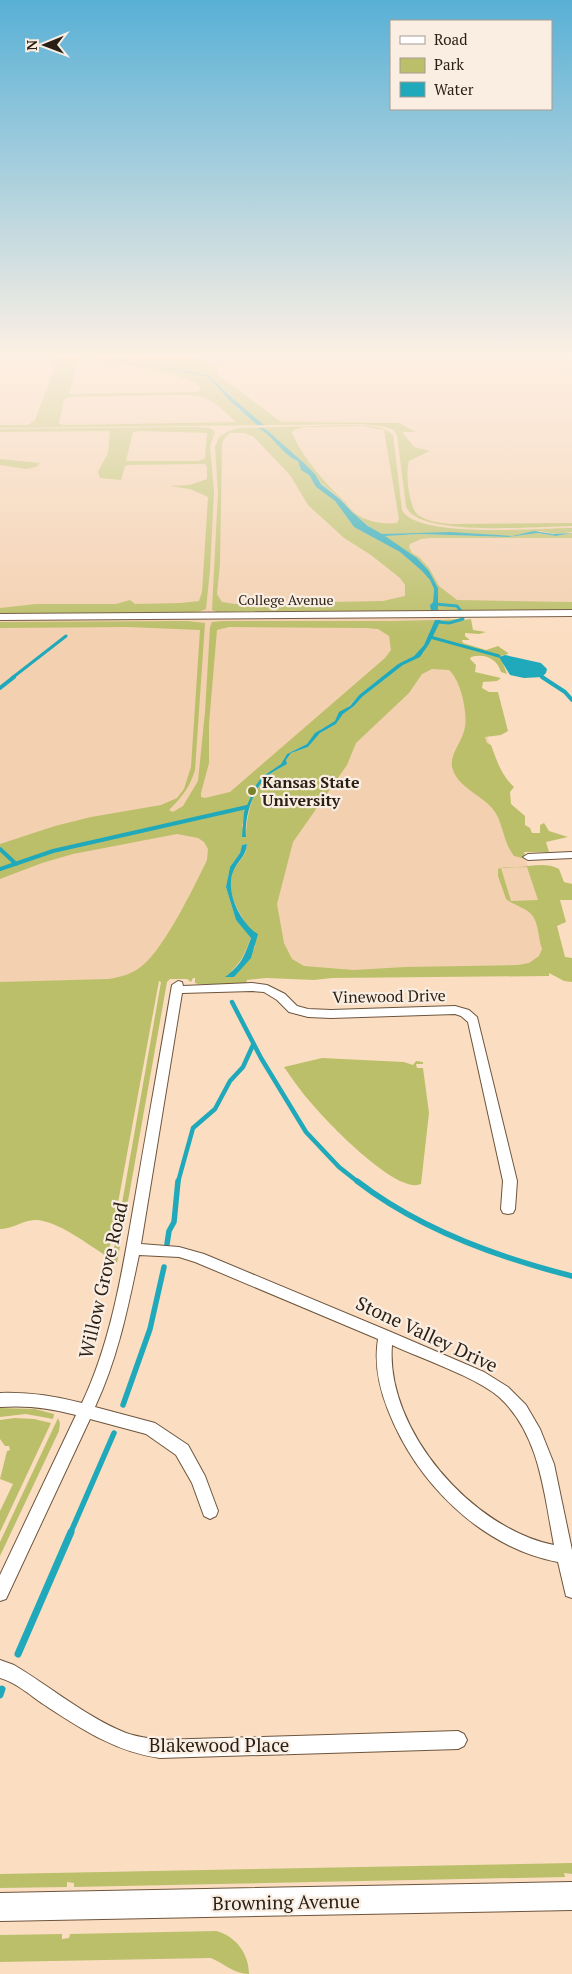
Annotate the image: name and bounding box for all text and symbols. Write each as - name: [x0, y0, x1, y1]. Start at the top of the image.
- north arrow: [20, 20, 70, 70]
- legend: [390, 20, 552, 110]
- text: Road: [434, 29, 467, 49]
- text: N: [22, 39, 41, 51]
- text: Park: [434, 54, 464, 74]
- text: Water: [434, 79, 474, 99]
- street label: College Avenue: [238, 590, 334, 609]
- place label: Kansas State University: [262, 771, 360, 811]
- marker: Kansas State University: [246, 785, 258, 797]
- street label: Vinewood Drive: [332, 984, 446, 1008]
- street label: Willow Grove Road: [72, 1199, 133, 1361]
- street label: Stone Valley Drive: [352, 1290, 502, 1377]
- street label: Blakewood Place: [149, 1732, 289, 1757]
- street label: Browning Avenue: [212, 1888, 360, 1915]

